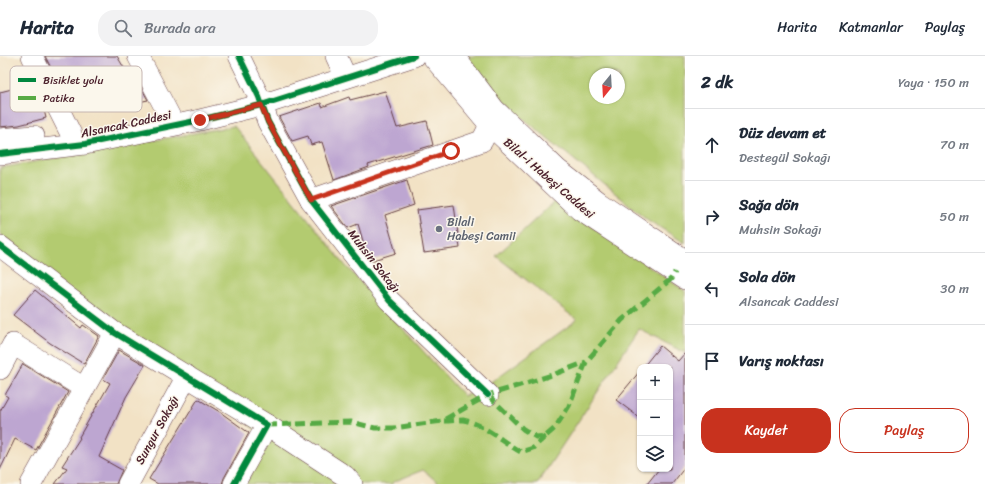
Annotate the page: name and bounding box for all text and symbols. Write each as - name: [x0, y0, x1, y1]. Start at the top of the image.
- search box: [98, 10, 378, 46]
- text: Harita: [20, 11, 74, 44]
- text: Burada ara: [144, 15, 216, 41]
- text: Harita: [777, 15, 817, 40]
- text: Katmanlar: [839, 15, 903, 40]
- text: Paylaş: [925, 15, 965, 40]
- icon: search: [112, 17, 134, 39]
- legend: [10, 66, 142, 112]
- text: 2 dk: [701, 67, 733, 97]
- north arrow: [589, 68, 625, 104]
- text: Bisiklet yolu: [43, 71, 103, 90]
- text: Yaya · 150 m: [898, 71, 969, 94]
- text: Patika: [43, 89, 75, 108]
- street label: Alsancak Caddesi: [78, 104, 174, 145]
- route end: [191, 111, 209, 129]
- text: Düz devam et: [739, 120, 826, 146]
- street label: Bilal-i Habeşi Caddesi: [498, 132, 600, 225]
- text: 70 m: [940, 133, 969, 156]
- icon: ahead: [701, 134, 723, 156]
- route start: [442, 142, 460, 160]
- text: Destegül Sokağı: [739, 146, 831, 169]
- text: Sağa dön: [739, 192, 799, 218]
- text: 50 m: [939, 205, 969, 228]
- icon: right: [701, 206, 723, 228]
- place label: Bilali Habeşi Camii: [447, 211, 516, 247]
- text: Muhsin Sokağı: [739, 218, 822, 241]
- street label: Muhsin Sokağı: [342, 224, 406, 298]
- marker: Bilali Habeşi Camii: [434, 224, 444, 234]
- text: Sola dön: [739, 264, 795, 290]
- text: 30 m: [940, 277, 969, 300]
- icon: left: [701, 278, 723, 300]
- text: Alsancak Caddesi: [739, 290, 839, 313]
- text: Varış noktası: [739, 348, 824, 374]
- icon: arrive: [701, 350, 723, 372]
- map controls: [637, 364, 673, 472]
- button: +: [637, 364, 673, 400]
- street label: Sungur Sokağı: [129, 391, 185, 469]
- button: −: [637, 400, 673, 436]
- button: Kaydet: [701, 408, 831, 453]
- button: Paylaş: [839, 408, 969, 453]
- button: layers: [637, 436, 673, 472]

